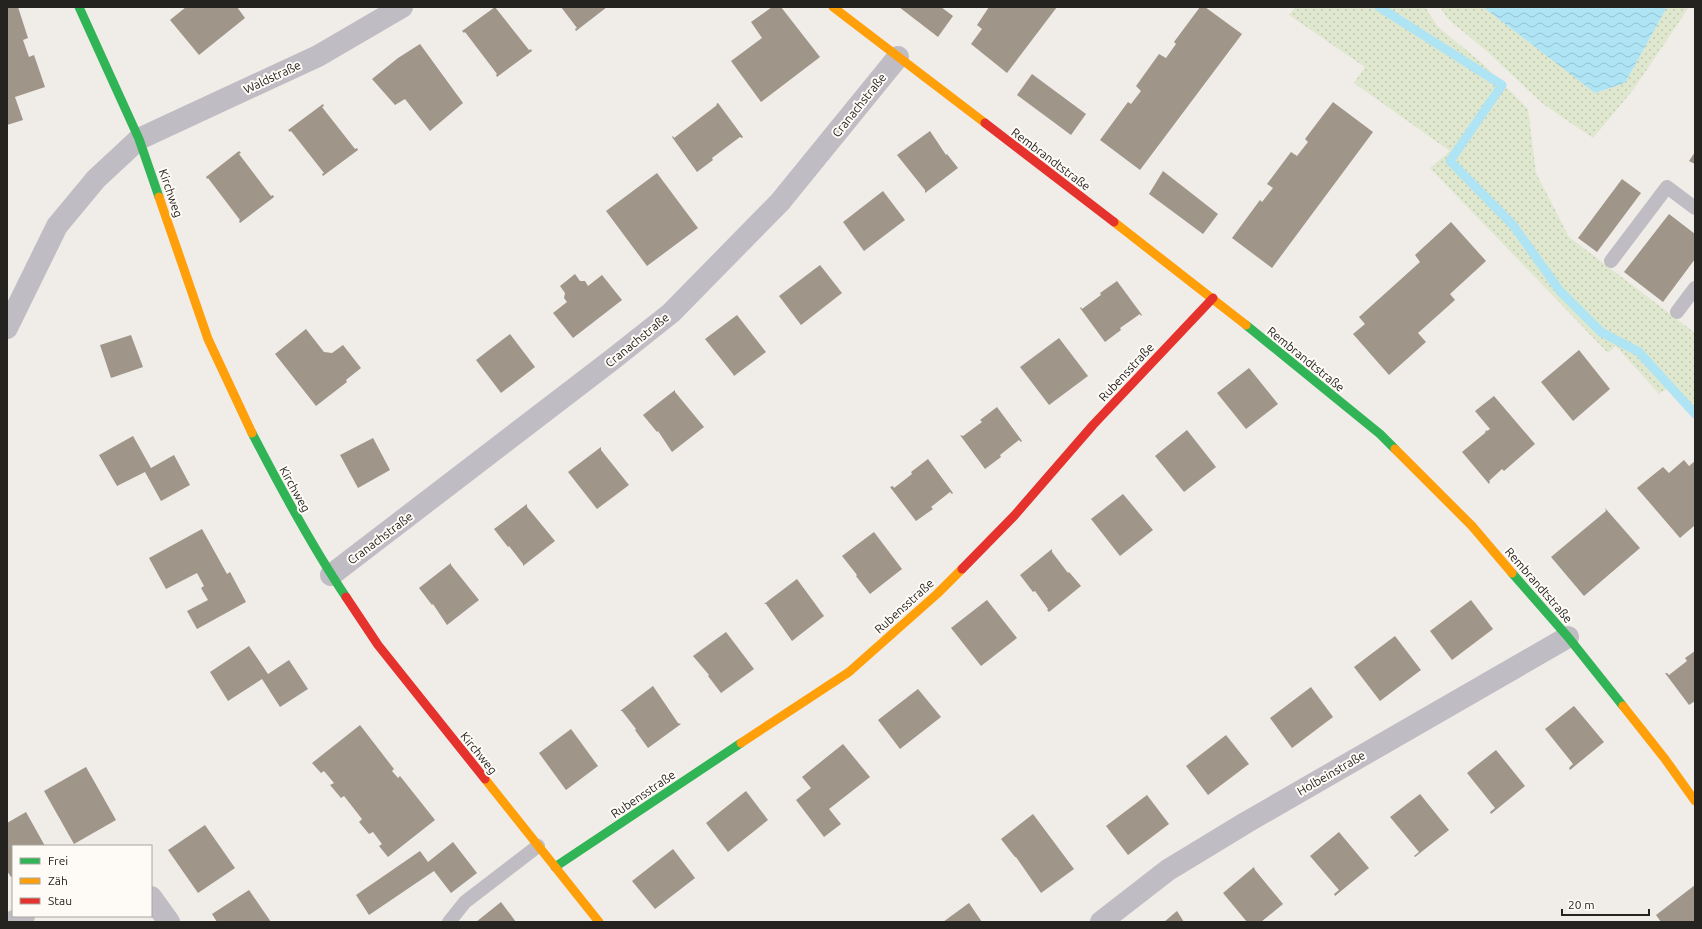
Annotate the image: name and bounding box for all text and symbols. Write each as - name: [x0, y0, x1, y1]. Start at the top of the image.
- street label: Waldstraße: [241, 58, 303, 96]
- street label: Cranachstraße: [829, 71, 889, 139]
- street label: Rembrandtstraße: [1009, 125, 1093, 193]
- street label: Kirchweg: [157, 167, 185, 219]
- street label: Cranachstraße: [603, 310, 671, 370]
- street label: Rembrandtstraße: [1265, 324, 1347, 394]
- street label: Rubensstraße: [1096, 340, 1156, 404]
- street label: Kirchweg: [277, 464, 313, 514]
- street label: Cranachstraße: [345, 509, 415, 567]
- street label: Rembrandtstraße: [1503, 545, 1575, 625]
- street label: Rubensstraße: [872, 576, 936, 636]
- street label: Kirchweg: [458, 729, 500, 777]
- street label: Holbeinstraße: [1295, 748, 1367, 798]
- street label: Rubensstraße: [608, 768, 678, 820]
- legend: [12, 845, 152, 917]
- text: Frei: [48, 854, 68, 867]
- text: Zäh: [48, 874, 68, 887]
- scale bar: [1562, 891, 1649, 917]
- text: Stau: [48, 894, 72, 907]
- text: 20 m: [1568, 898, 1595, 911]

